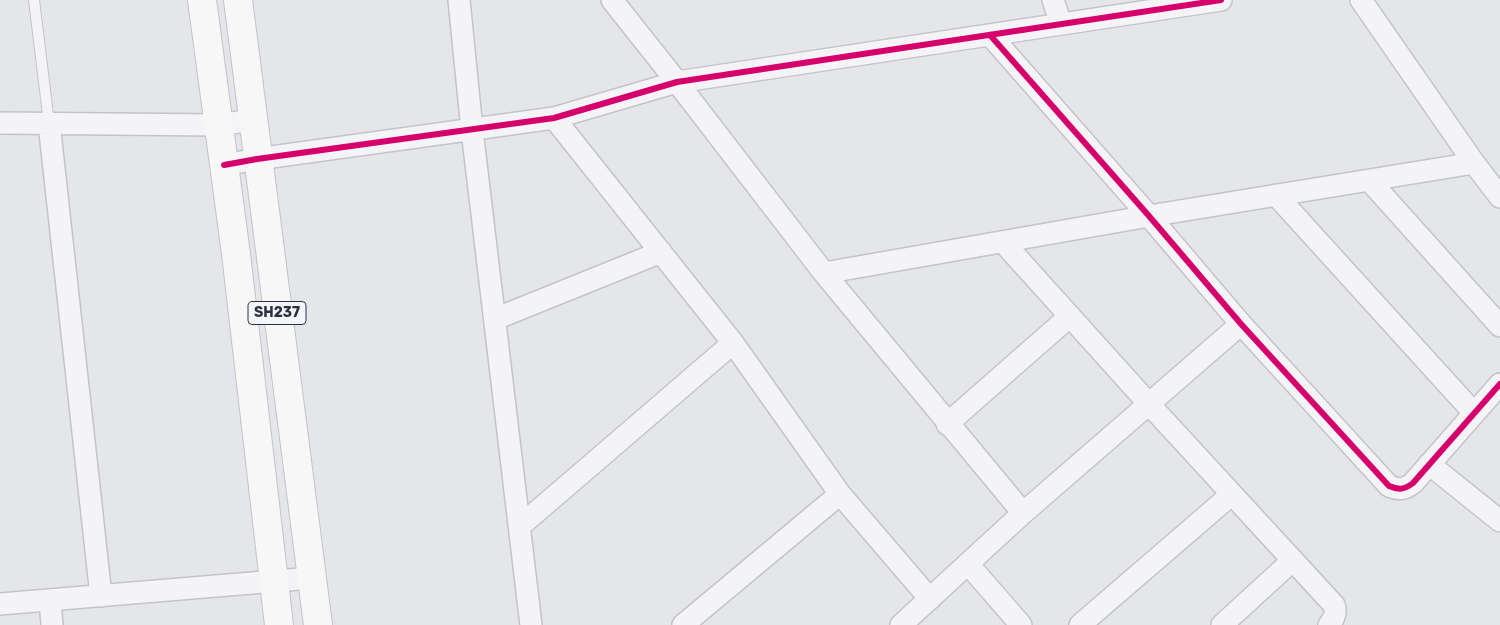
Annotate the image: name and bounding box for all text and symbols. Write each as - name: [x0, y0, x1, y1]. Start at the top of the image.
- road number: SH237: [248, 302, 306, 324]

